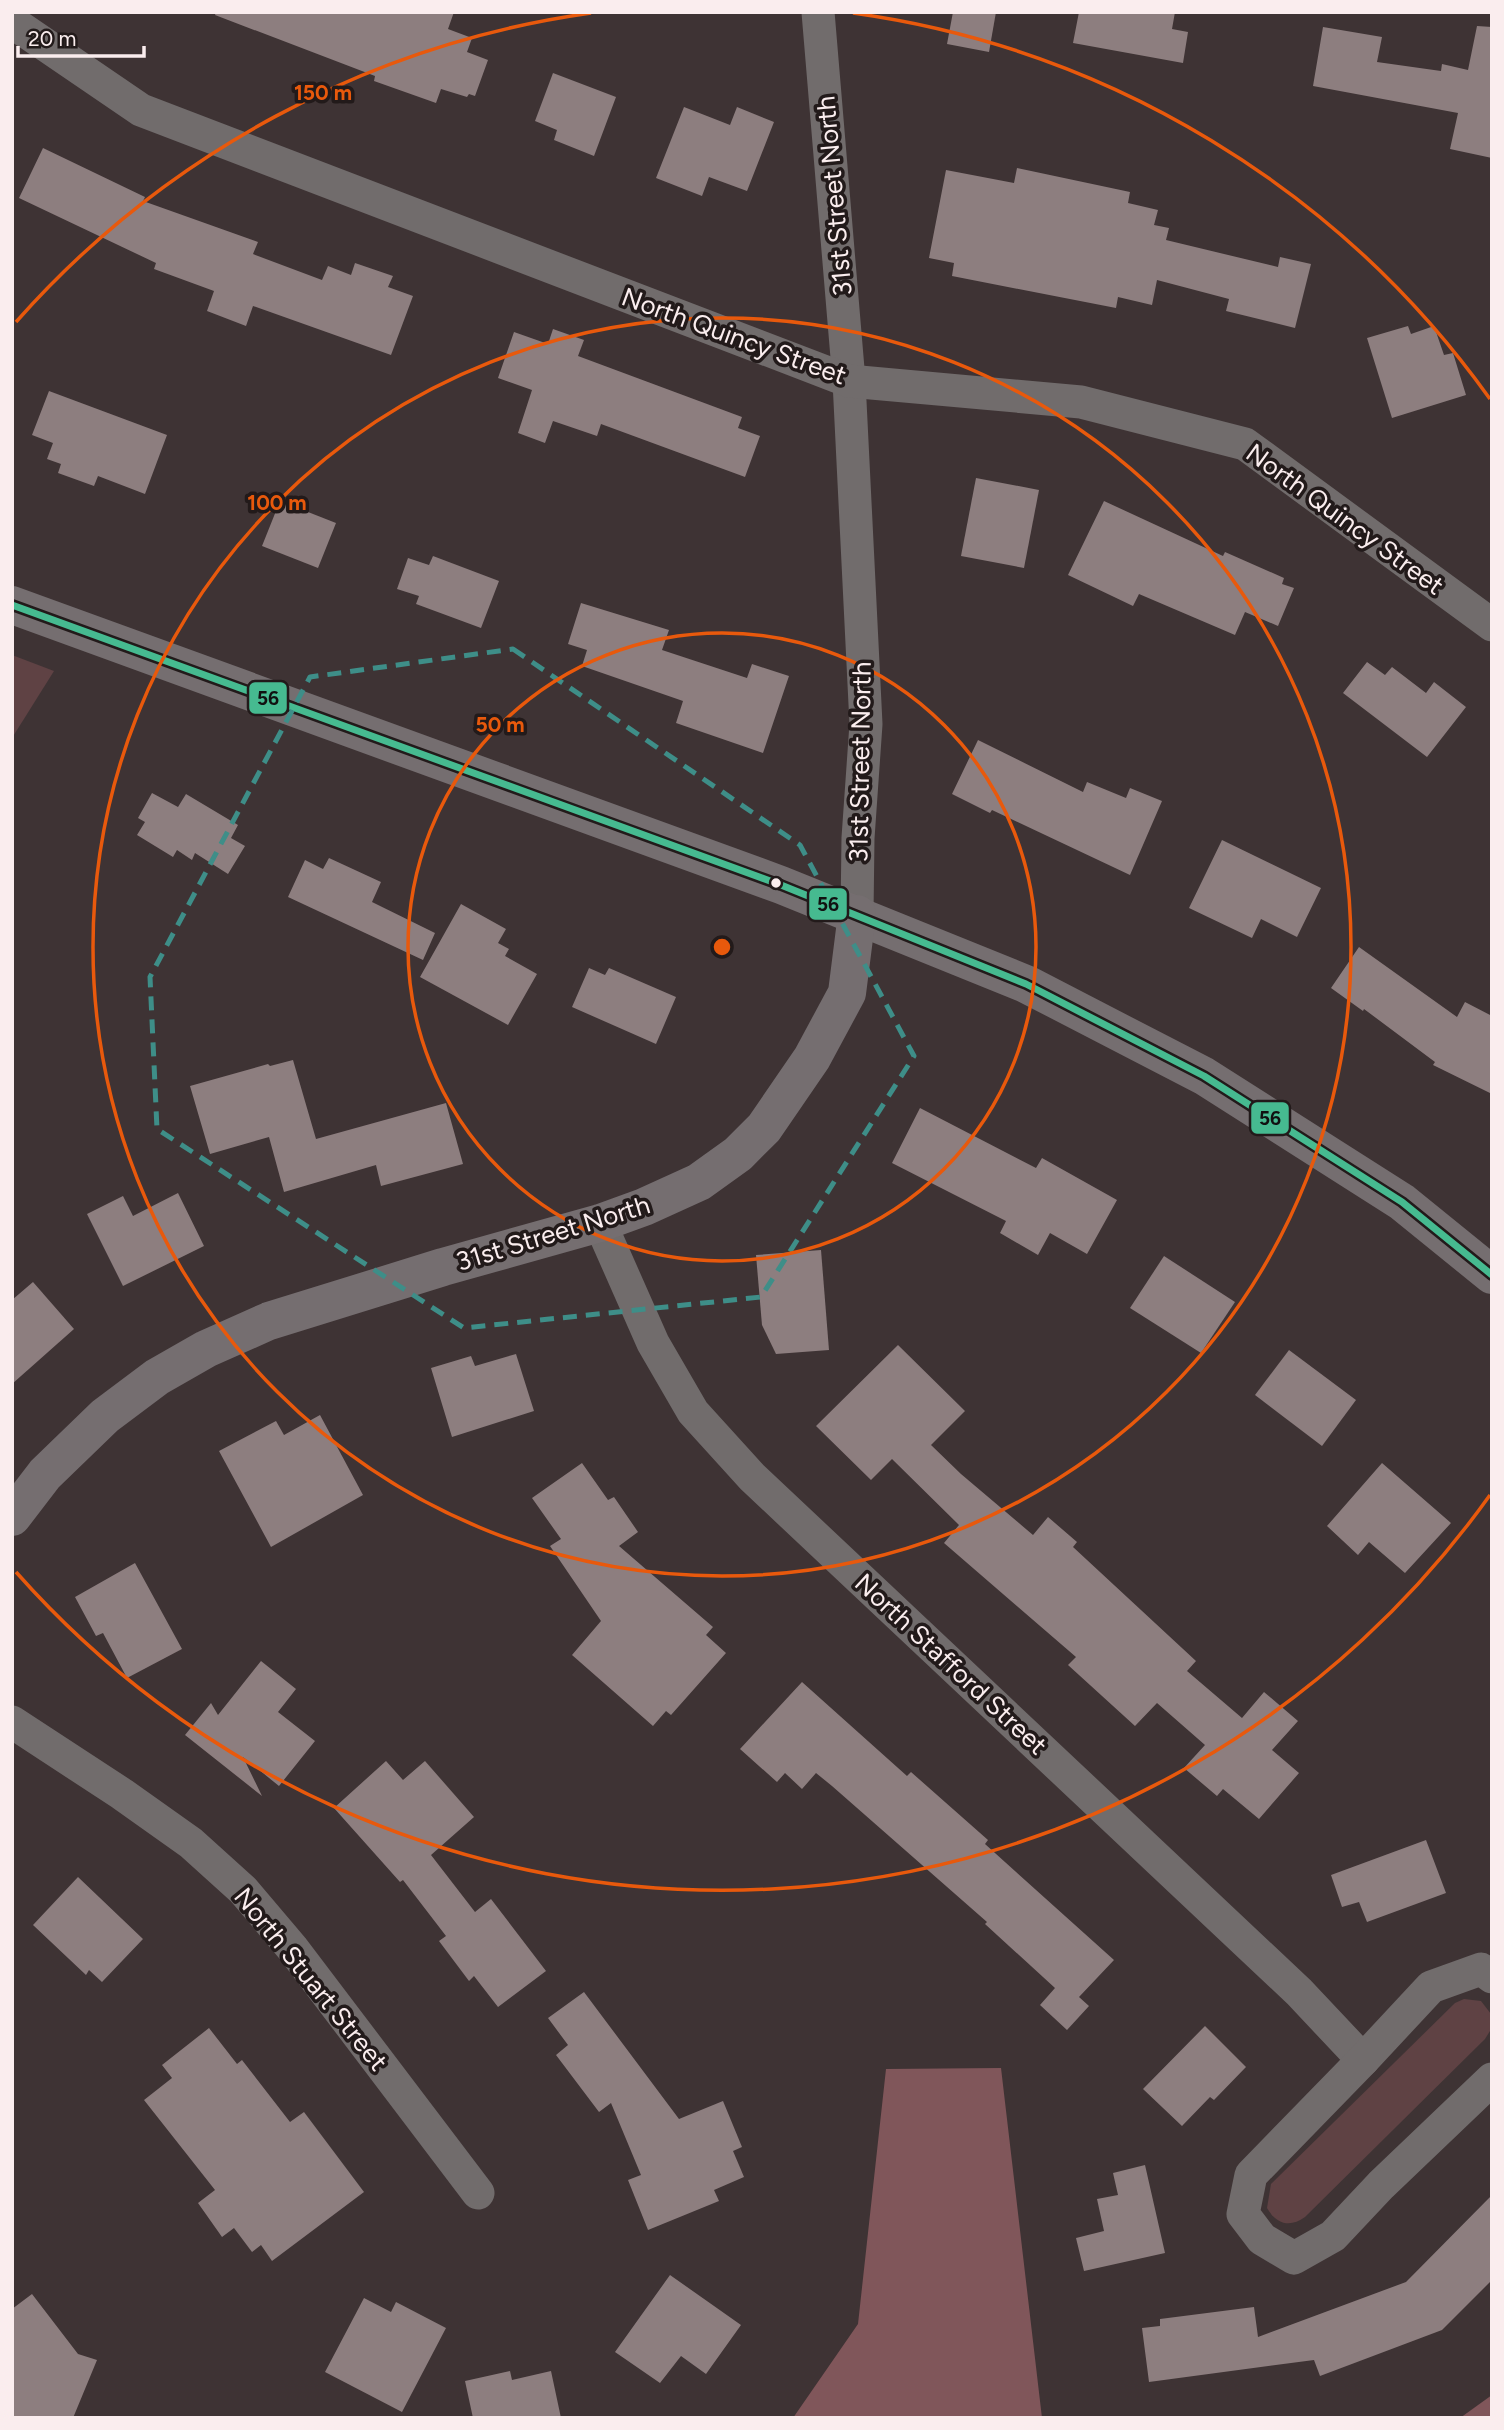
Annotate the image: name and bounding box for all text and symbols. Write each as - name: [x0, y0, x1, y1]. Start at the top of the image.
- scale bar: [18, 14, 144, 58]
- text: 20 m: [28, 26, 76, 51]
- text: 150 m: [294, 80, 352, 105]
- street label: 31st Street North: [809, 95, 859, 297]
- street label: North Quincy Street: [617, 280, 851, 392]
- street label: North Quincy Street: [1240, 436, 1450, 602]
- text: 100 m: [247, 490, 307, 515]
- street label: 31st Street North: [842, 661, 878, 863]
- line badge: 56: [248, 681, 288, 715]
- text: 56: [257, 687, 279, 710]
- text: 50 m: [475, 712, 525, 737]
- unlabelled marker: [769, 876, 783, 890]
- line badge: 56: [808, 887, 848, 921]
- text: 56: [817, 893, 839, 916]
- centre of rings: [710, 935, 734, 959]
- line badge: 56: [1250, 1101, 1290, 1135]
- text: 56: [1259, 1107, 1281, 1130]
- street label: 31st Street North: [452, 1188, 654, 1278]
- street label: North Stafford Street: [848, 1567, 1054, 1761]
- street label: North Stuart Street: [227, 1881, 395, 2077]

